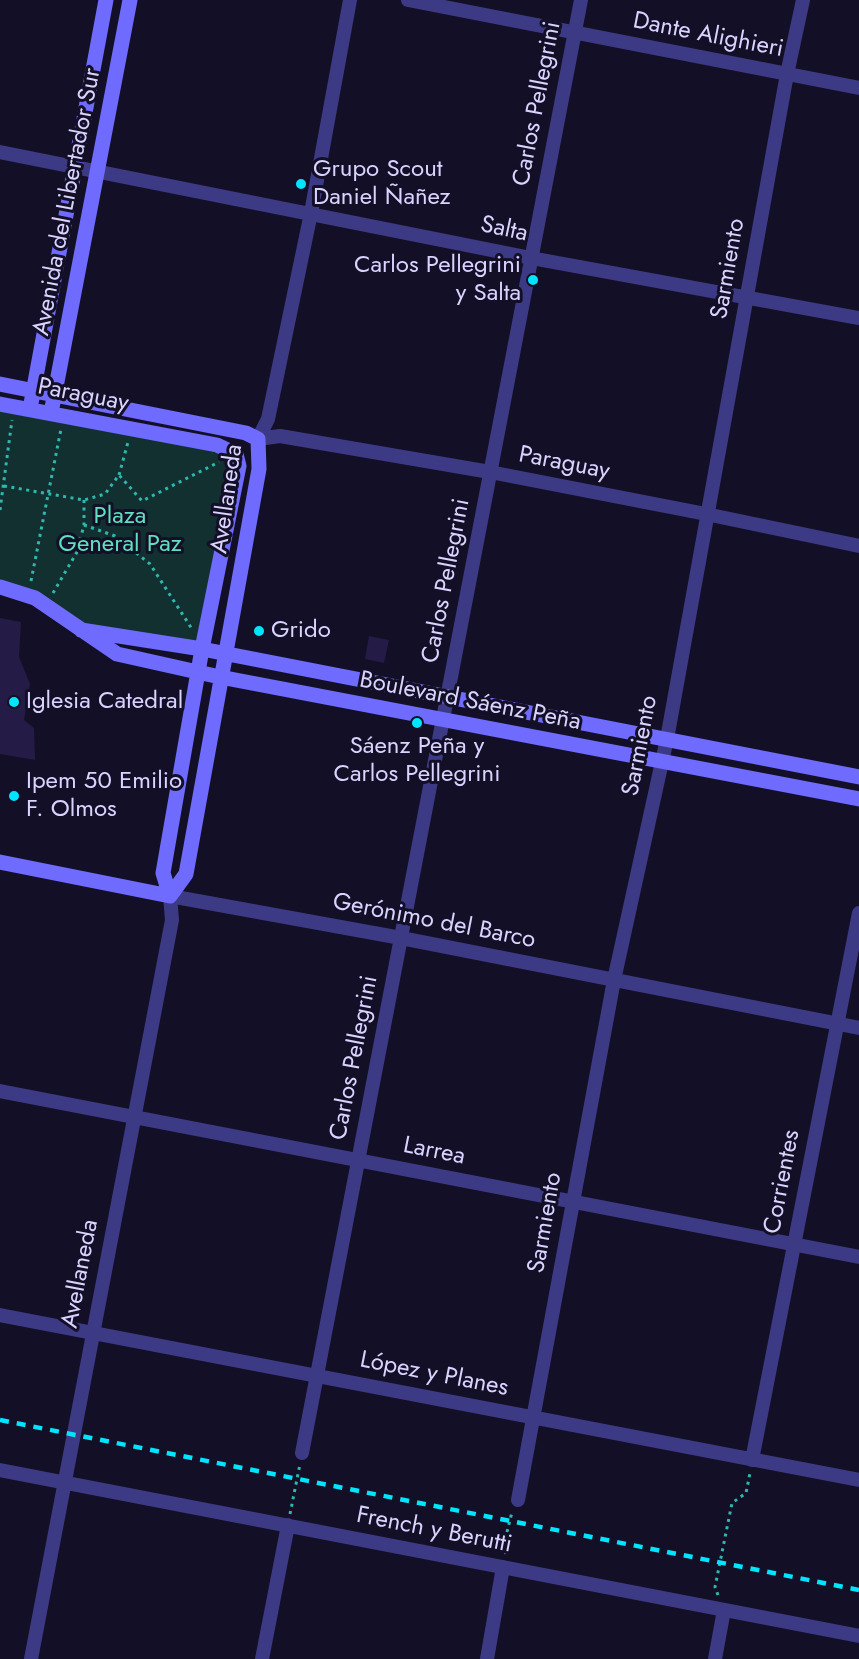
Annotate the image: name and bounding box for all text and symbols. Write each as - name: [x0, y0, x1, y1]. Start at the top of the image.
- street label: Dante Alighieri: [630, 7, 786, 65]
- street label: Carlos Pellegrini: [508, 19, 568, 189]
- street label: Avenida del Libertador Sur: [28, 66, 108, 338]
- place label: Grupo Scout Daniel Ñañez: [313, 156, 451, 212]
- marker: Grupo Scout Daniel Ñañez: [294, 177, 308, 191]
- street label: Salta: [478, 211, 530, 249]
- street label: Sarmiento: [706, 216, 752, 322]
- place label: Carlos Pellegrini y Salta: [354, 252, 521, 308]
- marker: Carlos Pellegrini y Salta: [526, 273, 540, 287]
- street label: Paraguay: [35, 373, 131, 419]
- street label: Paraguay: [516, 441, 612, 487]
- street label: Avellaneda: [206, 443, 250, 555]
- street label: Carlos Pellegrini: [417, 496, 477, 666]
- park label: Plaza General Paz: [58, 503, 182, 559]
- place label: Grido: [271, 617, 331, 645]
- marker: Grido: [252, 624, 266, 638]
- street label: Boulevard Sáenz Peña: [357, 666, 583, 738]
- place label: Iglesia Catedral: [26, 688, 183, 716]
- street label: Sarmiento: [617, 693, 665, 799]
- marker: Iglesia Catedral: [7, 695, 21, 709]
- marker: Sáenz Peña y Carlos Pellegrini: [410, 716, 424, 730]
- place label: Sáenz Peña y Carlos Pellegrini: [334, 733, 500, 789]
- place label: Ipem 50 Emilio F. Olmos: [26, 768, 182, 824]
- marker: Ipem 50 Emilio F. Olmos: [7, 789, 21, 803]
- street label: Gerónimo del Barco: [330, 888, 538, 956]
- street label: Carlos Pellegrini: [325, 973, 385, 1143]
- street label: Corrientes: [759, 1128, 807, 1236]
- street label: Larrea: [401, 1132, 467, 1172]
- street label: Sarmiento: [523, 1170, 569, 1276]
- street label: Avellaneda: [56, 1217, 106, 1331]
- street label: López y Planes: [357, 1347, 511, 1403]
- street label: French y Berutti: [354, 1502, 514, 1560]

